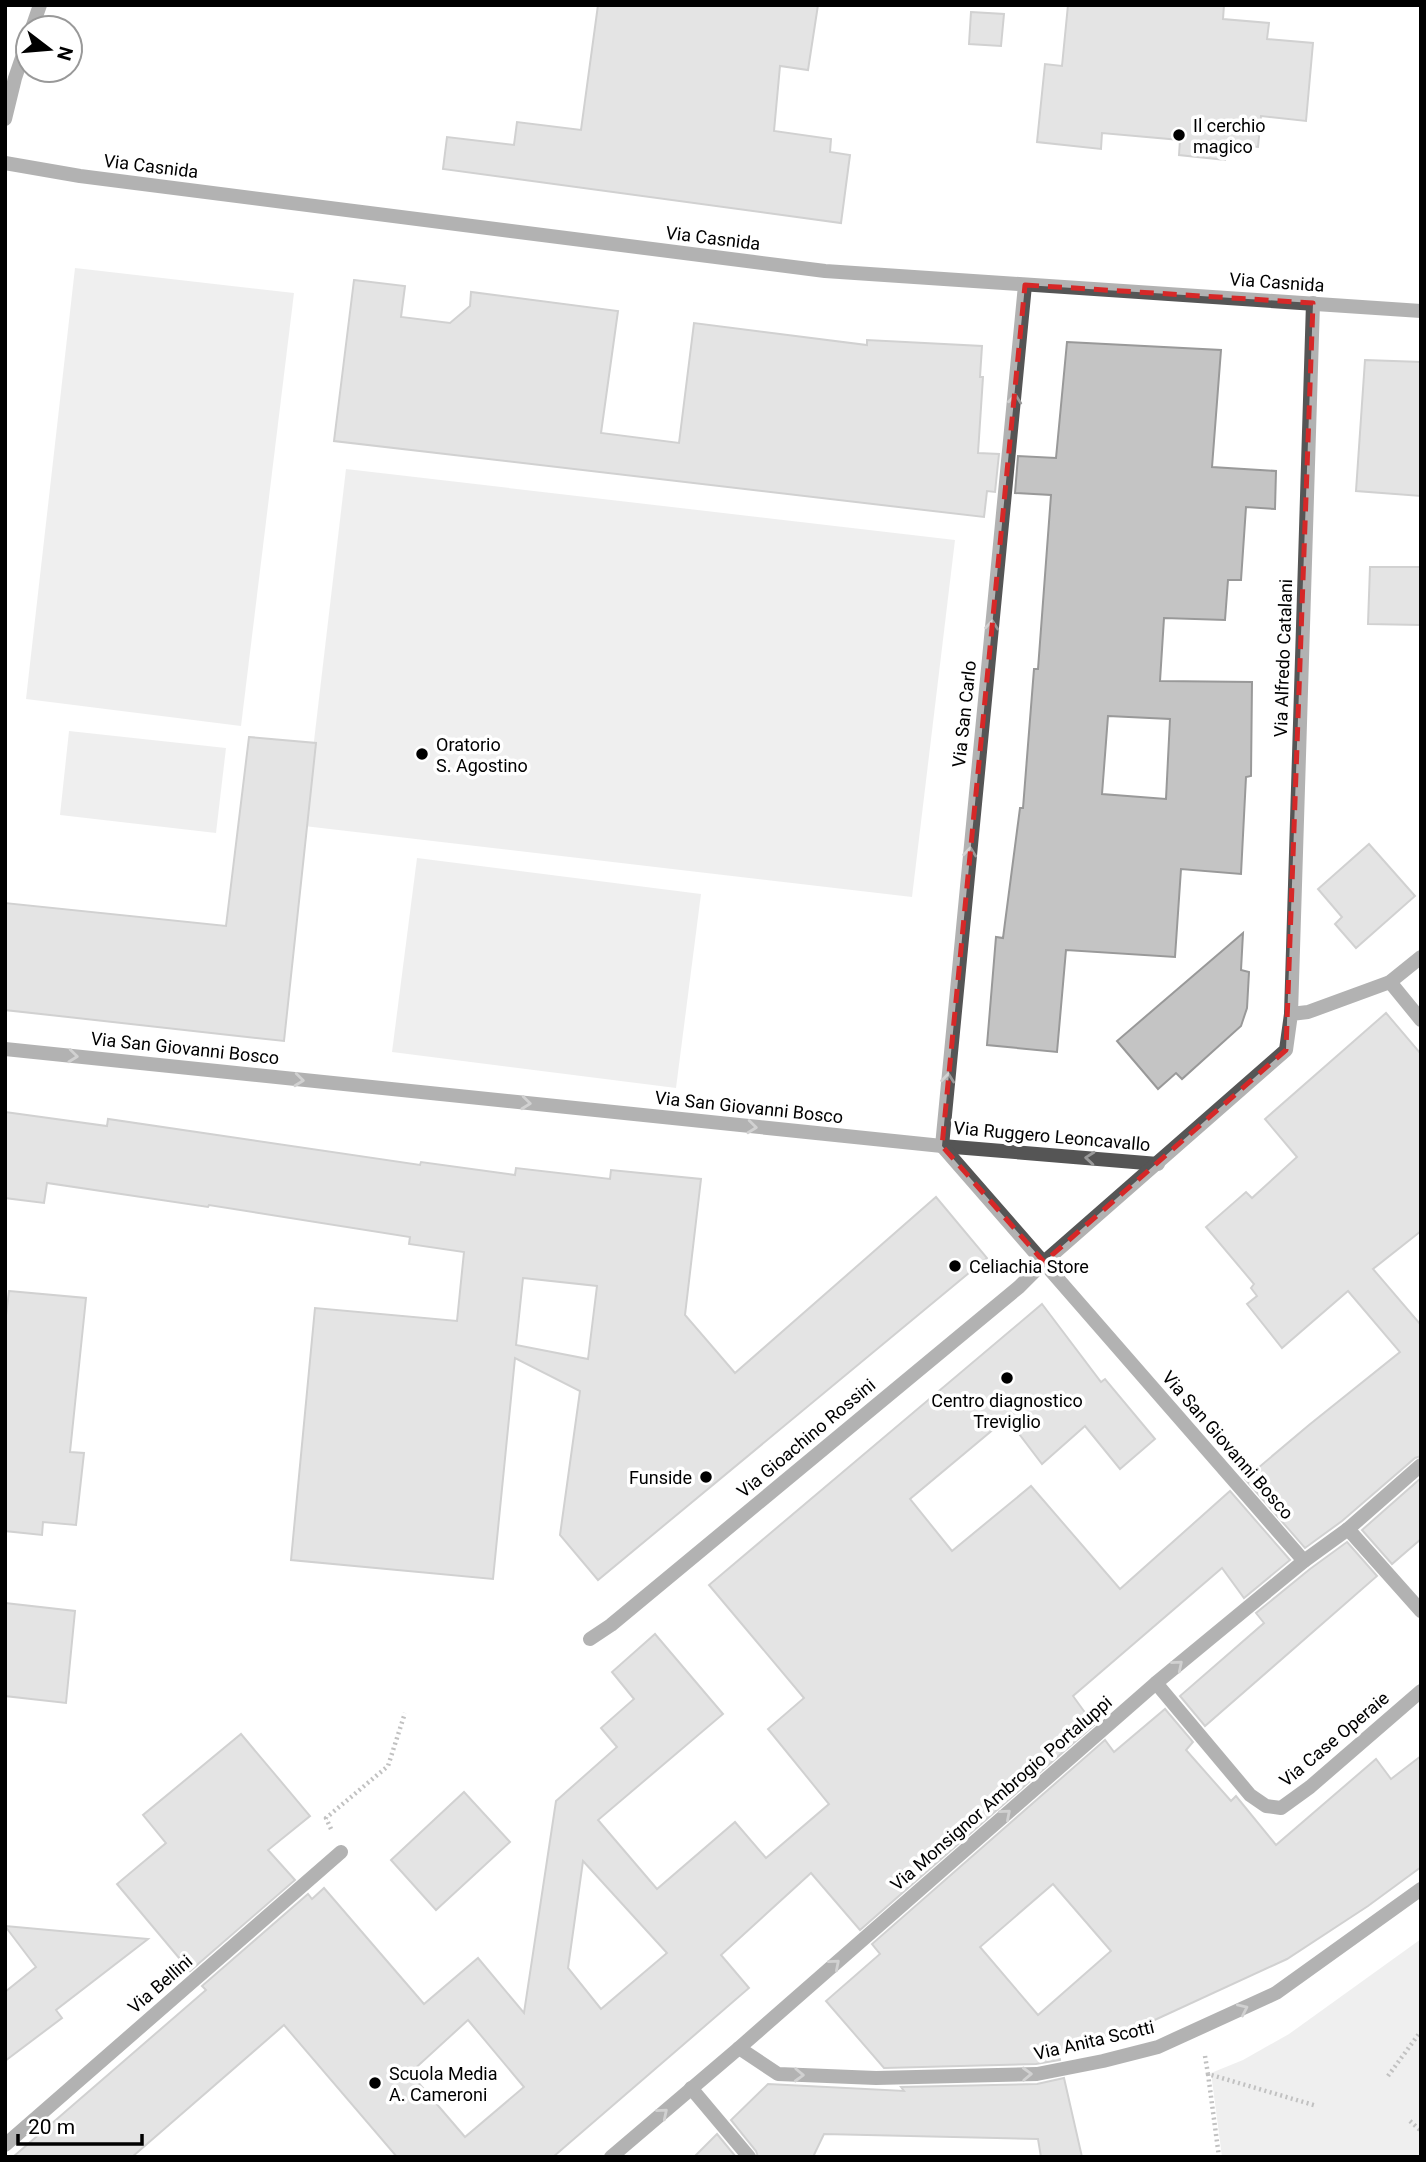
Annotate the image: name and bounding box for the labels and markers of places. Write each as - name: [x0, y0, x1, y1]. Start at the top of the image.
- place label: Il cerchio magico: [1193, 115, 1266, 157]
- marker: Il cerchio magico: [1171, 127, 1187, 143]
- place label: Oratorio S. Agostino: [436, 734, 528, 776]
- marker: Oratorio S. Agostino: [414, 746, 430, 762]
- place label: Celiachia Store: [969, 1256, 1089, 1277]
- marker: Celiachia Store: [947, 1258, 963, 1274]
- marker: Centro diagnostico Treviglio: [999, 1370, 1015, 1386]
- place label: Centro diagnostico Treviglio: [931, 1390, 1083, 1432]
- place label: Funside: [629, 1467, 692, 1488]
- marker: Funside: [698, 1469, 714, 1485]
- place label: Scuola Media A. Cameroni: [389, 2063, 498, 2105]
- marker: Scuola Media A. Cameroni: [367, 2075, 383, 2091]

